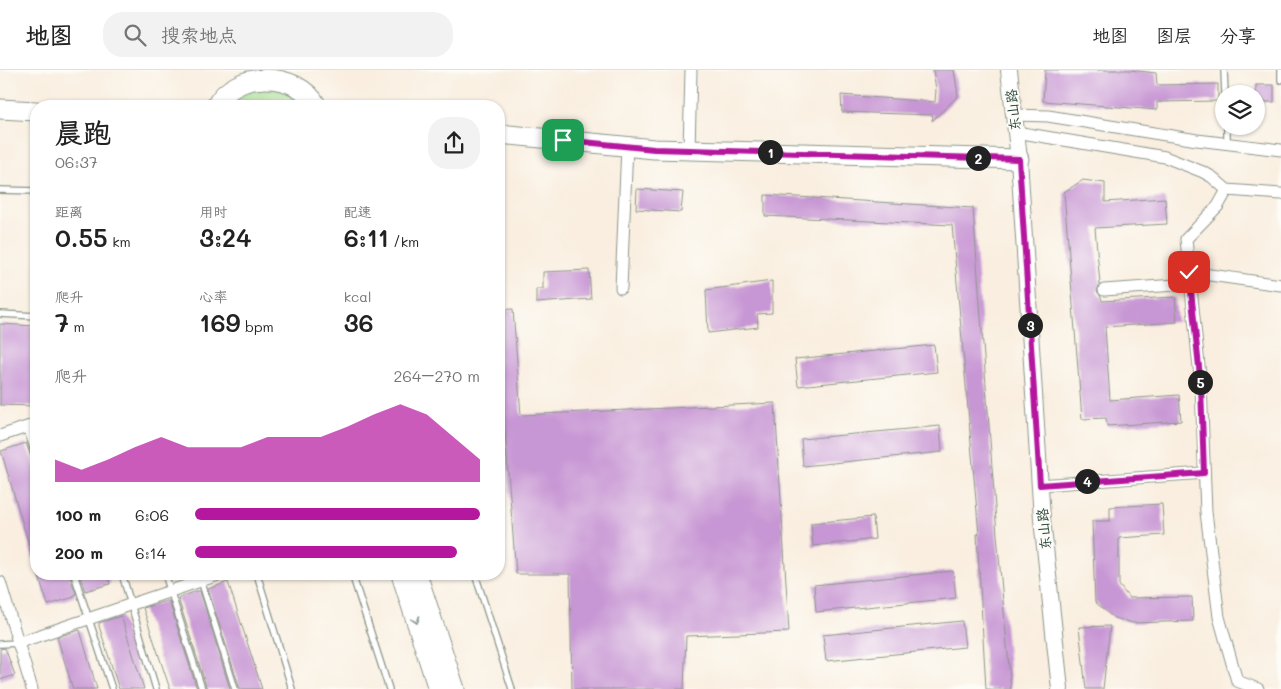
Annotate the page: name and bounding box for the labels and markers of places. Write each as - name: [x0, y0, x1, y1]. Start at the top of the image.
- pin: [542, 119, 584, 161]
- pin: 1: [758, 140, 782, 164]
- pin: 2: [966, 146, 990, 170]
- pin: [1168, 251, 1210, 293]
- pin: 3: [1018, 312, 1042, 338]
- pin: 5: [1188, 370, 1212, 394]
- pin: 4: [1074, 468, 1100, 494]

